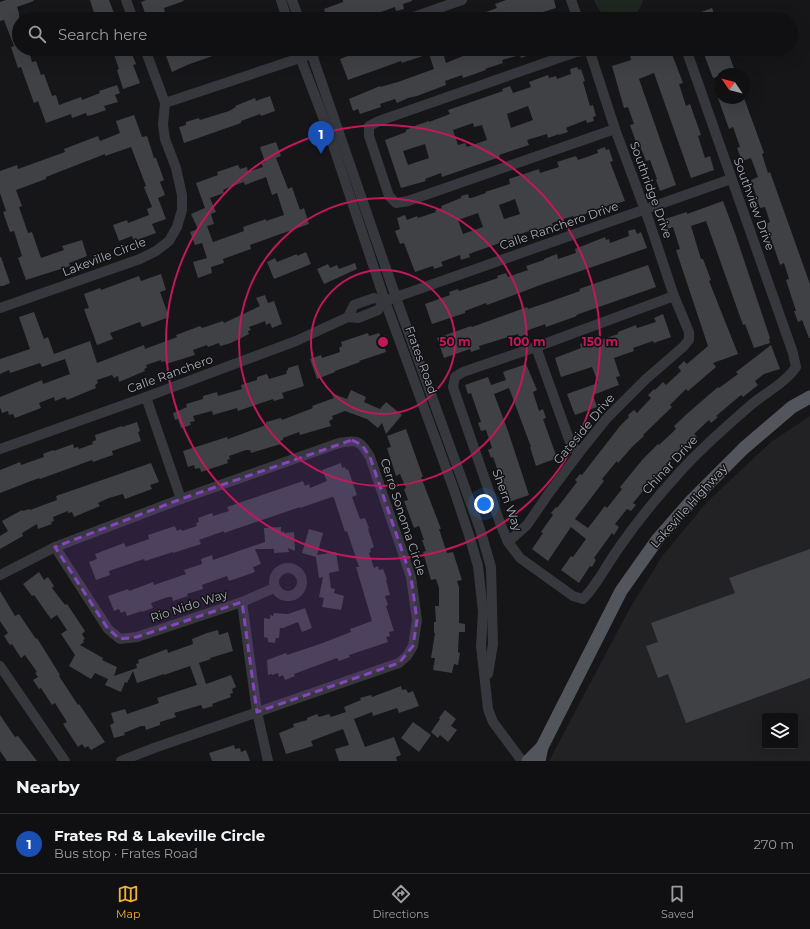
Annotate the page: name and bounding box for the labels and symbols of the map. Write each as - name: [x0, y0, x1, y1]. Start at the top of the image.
- north arrow: [714, 68, 750, 104]
- pin: 1: [308, 121, 334, 154]
- street label: Southridge Drive: [627, 139, 676, 240]
- street label: Southview Drive: [731, 155, 778, 252]
- street label: Calle Ranchero Drive: [497, 198, 620, 253]
- street label: Lakeville Circle: [60, 234, 148, 279]
- street label: Frates Road: [402, 324, 441, 396]
- text: 50 m: [439, 334, 471, 349]
- text: 100 m: [509, 334, 545, 349]
- text: 150 m: [582, 334, 618, 349]
- centre of rings: [376, 335, 390, 349]
- street label: Calle Ranchero: [125, 351, 215, 396]
- street label: Gateside Drive: [550, 390, 617, 467]
- street label: Chinar Drive: [639, 432, 701, 497]
- street label: Cerro Sonoma Circle: [377, 456, 430, 577]
- street label: Lakeville Highway: [647, 460, 731, 551]
- street label: Shern Way: [489, 467, 526, 533]
- your location: [474, 494, 494, 514]
- street label: Rio Nido Way: [148, 586, 230, 625]

